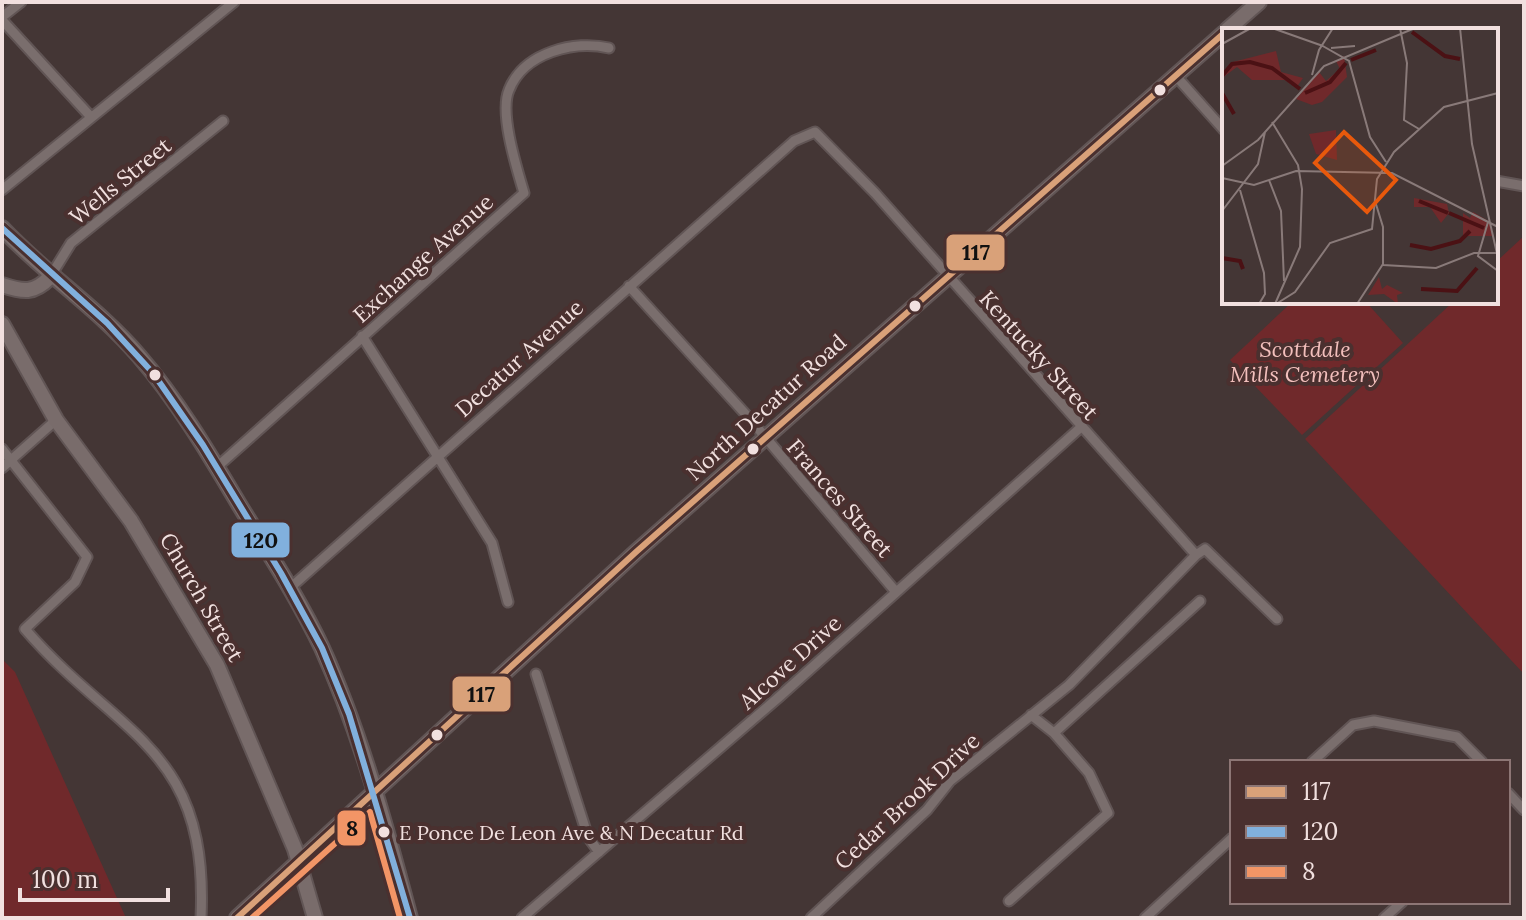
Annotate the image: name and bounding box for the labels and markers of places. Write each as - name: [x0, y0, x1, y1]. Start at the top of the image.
- unlabelled marker: [1152, 82, 1168, 98]
- unlabelled marker: [907, 298, 923, 314]
- unlabelled marker: [147, 367, 163, 383]
- unlabelled marker: [745, 441, 761, 457]
- unlabelled marker: [429, 727, 445, 743]
- place label: E Ponce De Leon Ave & N Decatur Rd: [399, 820, 744, 845]
- marker: E Ponce De Leon Ave & N Decatur Rd: [376, 824, 392, 840]

